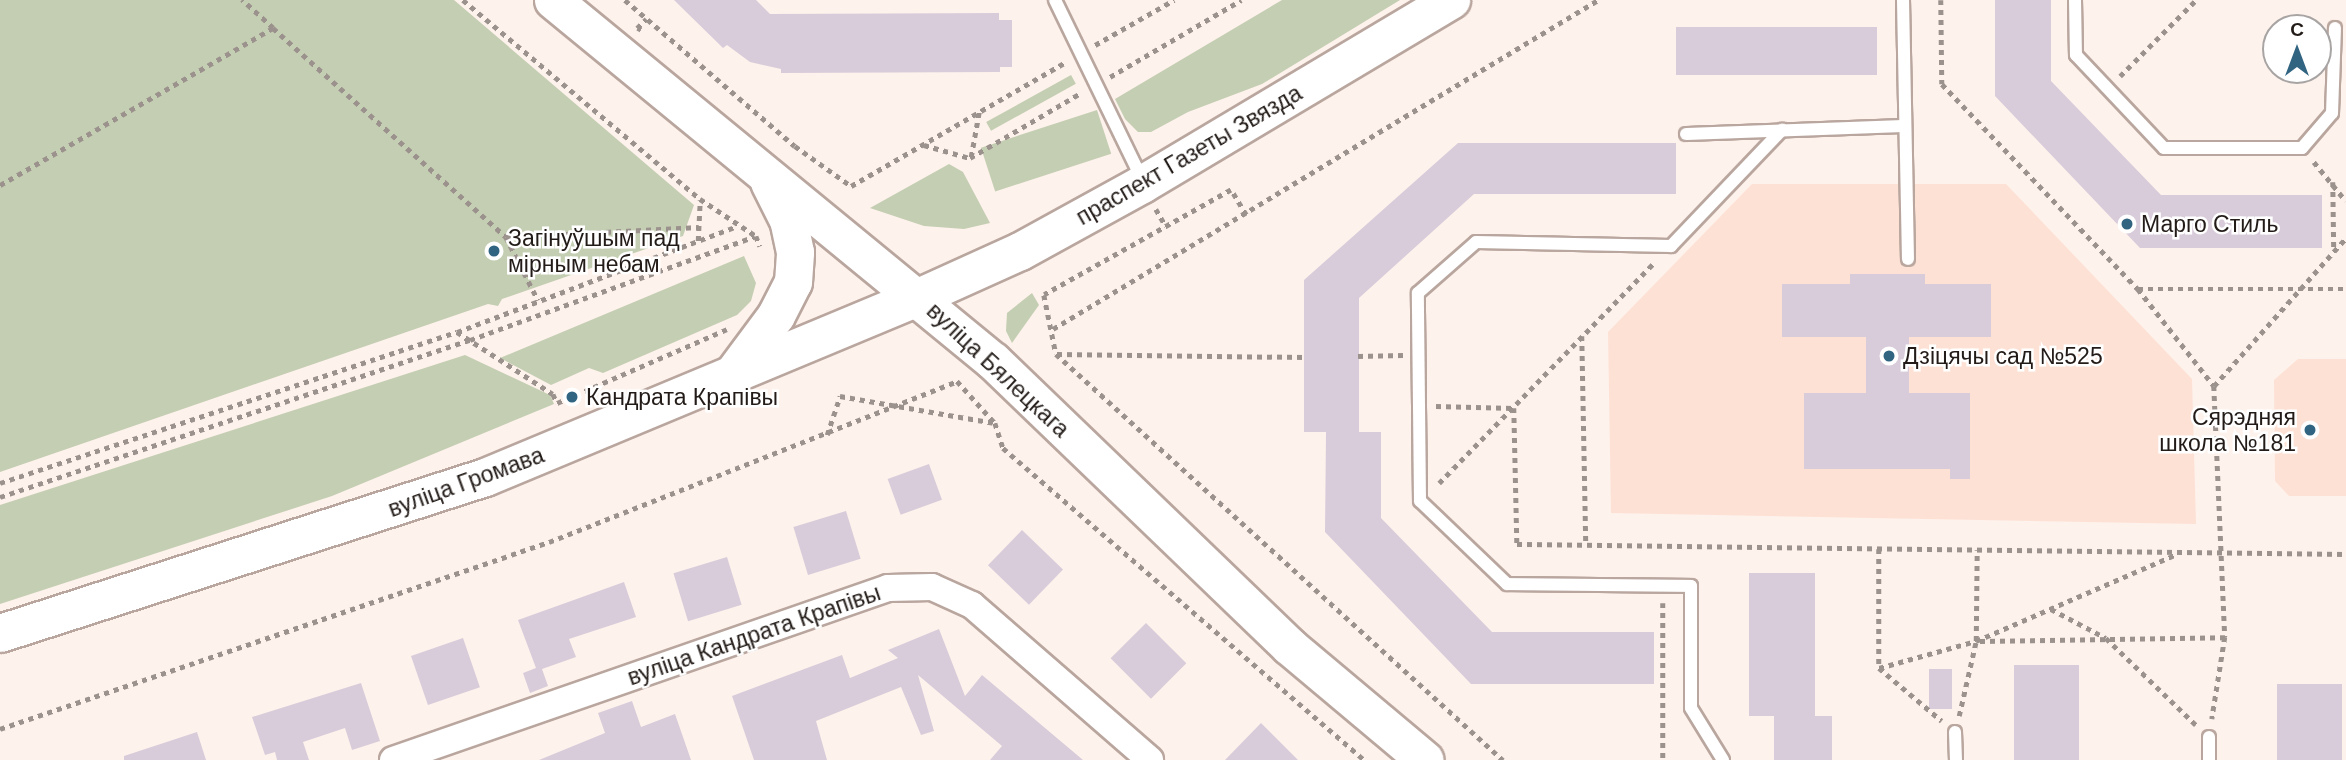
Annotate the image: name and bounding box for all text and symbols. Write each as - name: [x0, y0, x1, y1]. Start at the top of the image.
- north arrow: [2262, 14, 2332, 84]
- text: С: [2290, 19, 2304, 40]
- street label: праспект Газеты Звязда: [1071, 79, 1307, 231]
- place label: Марго Стиль: [2141, 210, 2278, 238]
- marker: Марго Стиль: [2119, 216, 2135, 232]
- place label: Загінуўшым пад мірным небам: [508, 224, 680, 278]
- marker: Загінуўшым пад мірным небам: [486, 243, 502, 259]
- street label: вуліца Бялецкага: [921, 297, 1075, 443]
- place label: Дзіцячы сад №525: [1903, 342, 2103, 370]
- marker: Дзіцячы сад №525: [1881, 348, 1897, 364]
- place label: Кандрата Крапівы: [586, 383, 778, 411]
- marker: Кандрата Крапівы: [564, 389, 580, 405]
- place label: Сярэдняя школа №181: [2159, 403, 2296, 457]
- marker: Сярэдняя школа №181: [2302, 422, 2318, 438]
- street label: вуліца Громава: [384, 441, 548, 523]
- street label: вуліца Кандрата Крапівы: [624, 579, 884, 691]

